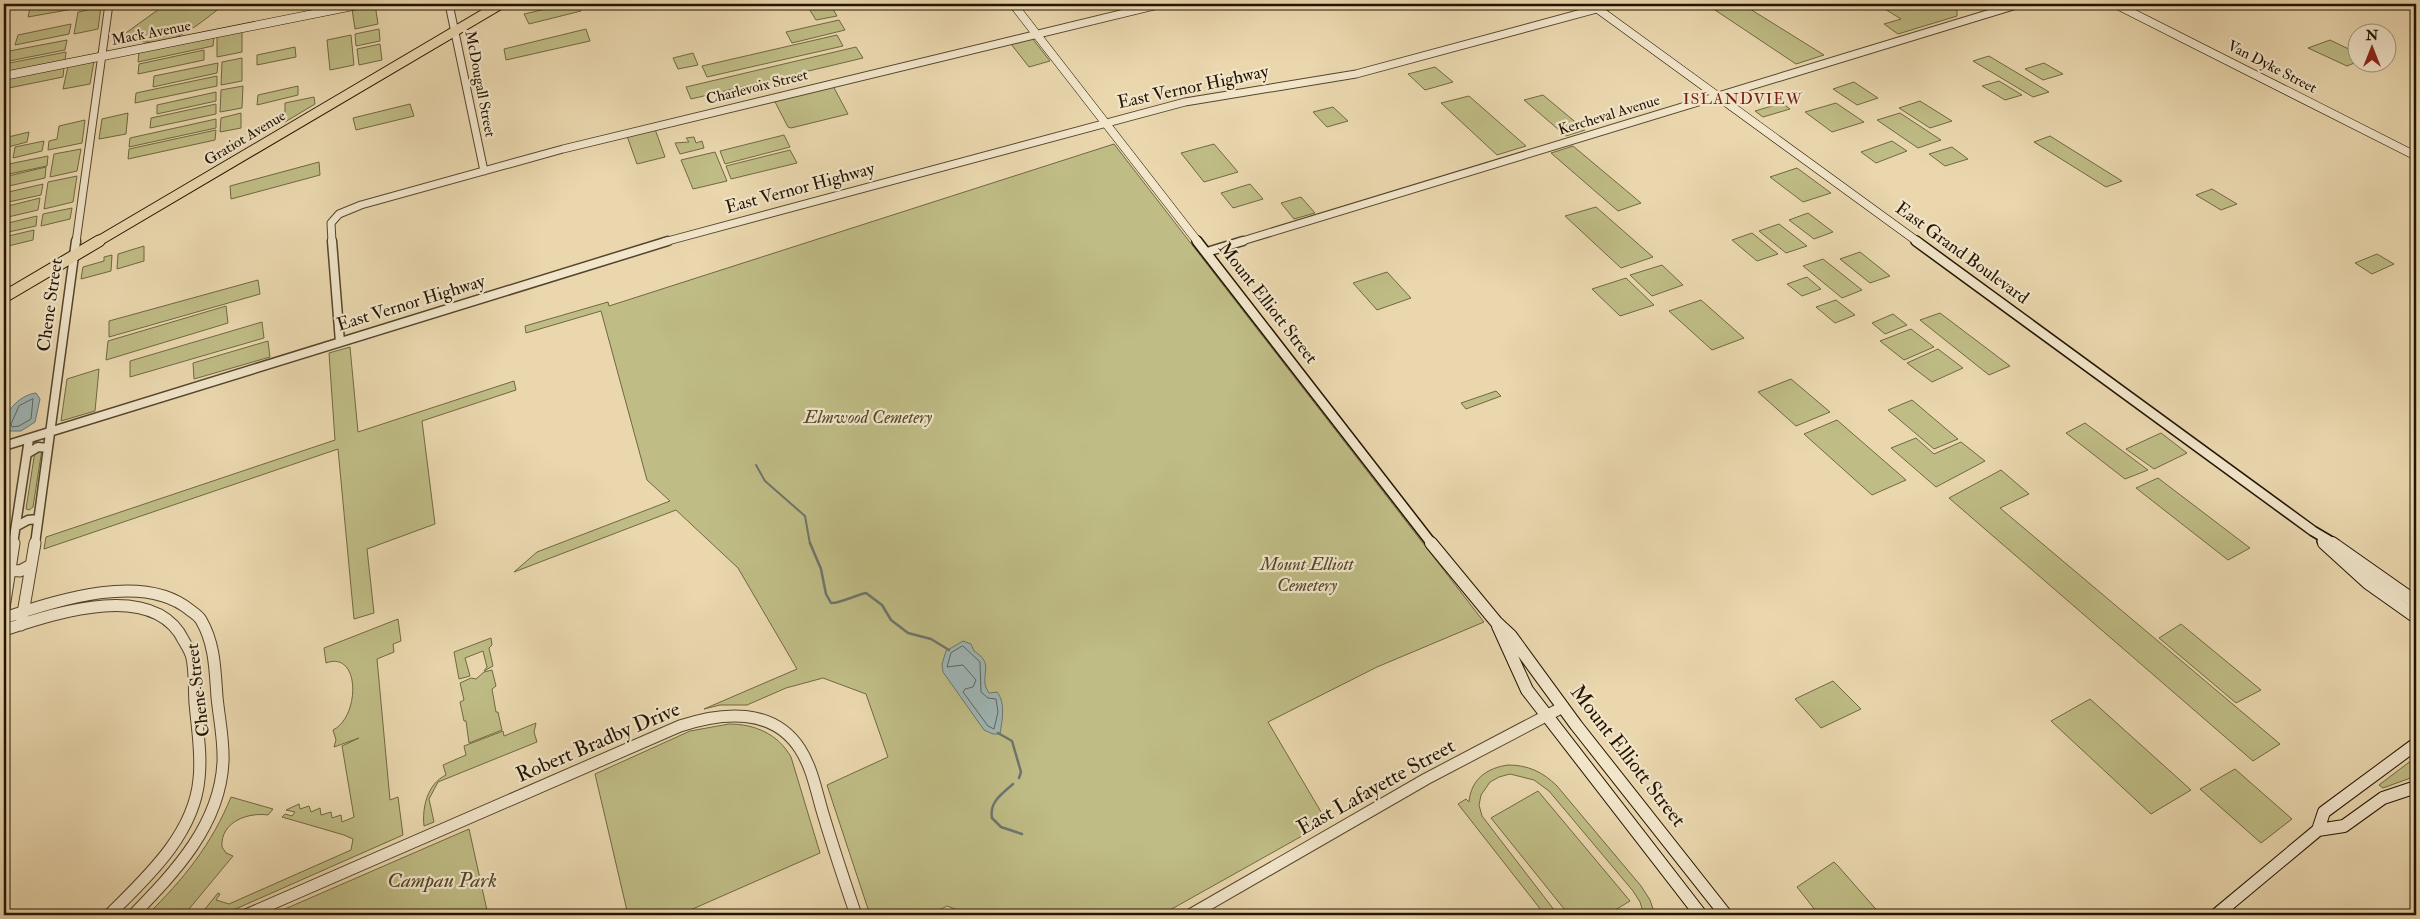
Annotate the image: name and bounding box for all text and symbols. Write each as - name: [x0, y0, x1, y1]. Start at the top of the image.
- street label: Mack Avenue: [110, 16, 192, 50]
- north arrow: [2348, 22, 2398, 72]
- text: N: [2365, 27, 2379, 44]
- street label: McDougall Street: [460, 29, 500, 139]
- street label: Van Dyke Street: [2224, 36, 2320, 98]
- street label: East Vernor Highway: [1115, 60, 1272, 114]
- street label: Charlevoix Street: [704, 65, 810, 109]
- district label: ISLANDVIEW: [1683, 89, 1803, 109]
- street label: Kercheval Avenue: [1556, 91, 1662, 139]
- street label: Gratiot Avenue: [201, 106, 289, 170]
- street label: East Vernor Highway: [723, 157, 878, 219]
- street label: East Grand Boulevard: [1891, 197, 2033, 309]
- street label: Mount Elliott Street: [1213, 238, 1323, 369]
- street label: Chene Street: [32, 257, 68, 353]
- street label: East Vernor Highway: [334, 269, 489, 336]
- park label: Elmwood Cemetery: [803, 406, 933, 429]
- park label: Mount Elliott Cemetery: [1259, 553, 1355, 597]
- street label: Chene Street: [181, 642, 215, 738]
- street label: Mount Elliott Street: [1564, 680, 1692, 833]
- street label: Robert Bradby Drive: [512, 695, 684, 789]
- street label: East Lafayette Street: [1292, 732, 1460, 842]
- park label: Campau Park: [387, 867, 497, 894]

